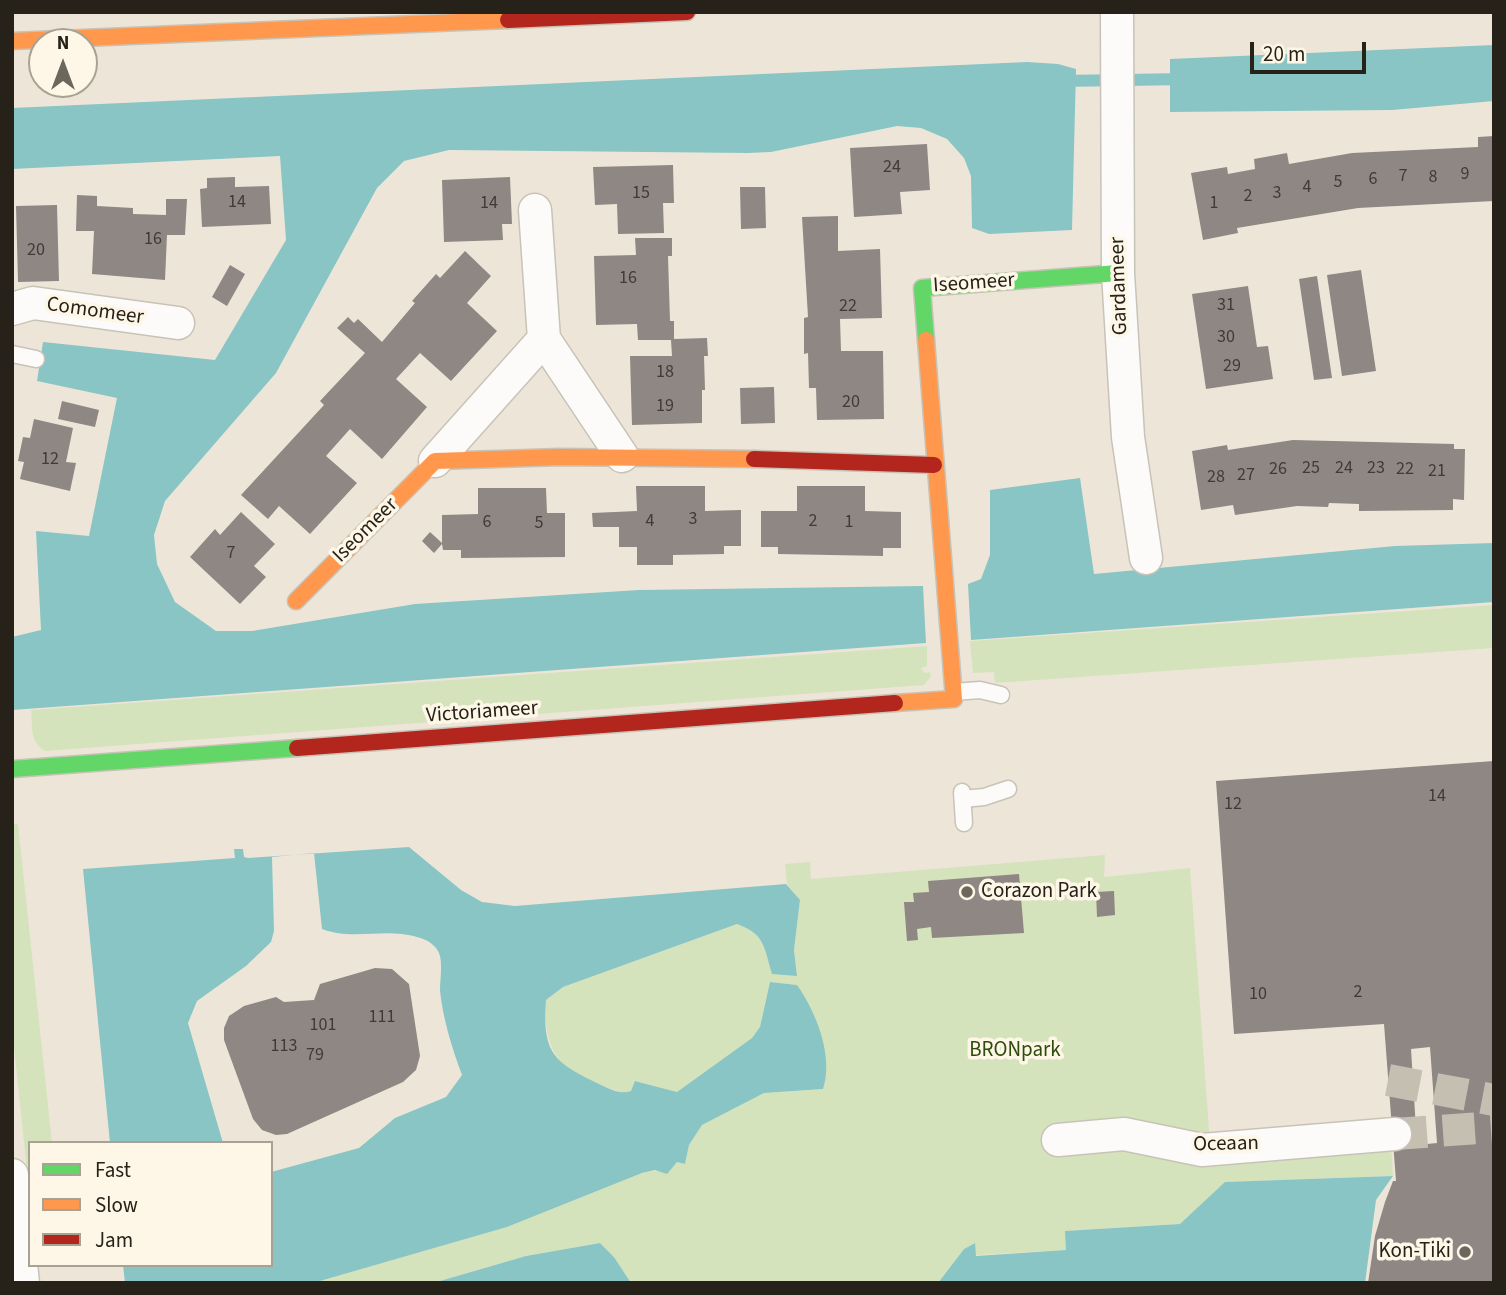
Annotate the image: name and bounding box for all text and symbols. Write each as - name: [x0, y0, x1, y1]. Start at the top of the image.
- north arrow: [28, 28, 98, 98]
- scale bar: [1254, 28, 1370, 72]
- text: N: [57, 30, 69, 57]
- text: 20 m: [1263, 39, 1305, 69]
- house number: 24: [883, 157, 901, 179]
- house number: 9: [1461, 164, 1469, 186]
- house number: 7: [1399, 166, 1407, 188]
- house number: 8: [1429, 167, 1437, 189]
- house number: 6: [1369, 169, 1377, 191]
- house number: 5: [1334, 172, 1342, 194]
- house number: 4: [1303, 177, 1311, 199]
- house number: 15: [632, 183, 650, 205]
- house number: 3: [1273, 183, 1281, 205]
- house number: 2: [1244, 186, 1252, 208]
- house number: 14: [228, 192, 246, 214]
- house number: 14: [480, 193, 498, 215]
- house number: 1: [1210, 193, 1218, 215]
- house number: 16: [144, 229, 162, 251]
- street label: Gardameer: [1106, 236, 1134, 336]
- house number: 20: [27, 240, 45, 262]
- house number: 16: [619, 268, 637, 290]
- street label: Iseomeer: [932, 269, 1016, 299]
- street label: Comomeer: [45, 293, 145, 331]
- house number: 31: [1217, 295, 1235, 317]
- house number: 22: [839, 296, 857, 318]
- house number: 30: [1217, 327, 1235, 349]
- house number: 29: [1223, 356, 1241, 378]
- house number: 18: [656, 362, 674, 384]
- house number: 20: [842, 392, 860, 414]
- house number: 19: [656, 396, 674, 418]
- house number: 12: [41, 449, 59, 471]
- house number: 25: [1302, 458, 1320, 480]
- house number: 24: [1335, 458, 1353, 480]
- house number: 23: [1367, 458, 1385, 480]
- house number: 26: [1269, 459, 1287, 481]
- house number: 22: [1396, 459, 1414, 481]
- house number: 21: [1428, 461, 1446, 483]
- house number: 27: [1237, 465, 1255, 487]
- house number: 28: [1207, 467, 1225, 489]
- street label: Iseomeer: [328, 493, 404, 569]
- house number: 3: [689, 509, 697, 531]
- house number: 4: [646, 511, 654, 533]
- house number: 2: [809, 511, 817, 533]
- house number: 6: [483, 512, 491, 534]
- house number: 1: [845, 512, 853, 534]
- house number: 5: [535, 513, 543, 535]
- house number: 7: [227, 543, 235, 565]
- street label: Victoriameer: [425, 697, 539, 729]
- house number: 14: [1428, 786, 1446, 808]
- house number: 12: [1224, 794, 1242, 816]
- place label: Corazon Park: [981, 879, 1097, 905]
- marker: Corazon Park: [959, 884, 975, 900]
- house number: 2: [1354, 982, 1362, 1004]
- house number: 10: [1249, 984, 1267, 1006]
- house number: 111: [369, 1007, 395, 1029]
- house number: 101: [310, 1015, 336, 1037]
- house number: 113: [271, 1036, 297, 1058]
- park label: BRONpark: [969, 1038, 1061, 1064]
- house number: 79: [306, 1045, 324, 1067]
- street label: Oceaan: [1193, 1132, 1259, 1158]
- legend: [28, 1141, 273, 1267]
- text: Fast: [95, 1155, 131, 1185]
- text: Slow: [95, 1190, 138, 1220]
- text: Jam: [95, 1225, 133, 1255]
- place label: Kon-Tiki: [1379, 1239, 1451, 1265]
- marker: Kon-Tiki: [1457, 1244, 1473, 1260]

